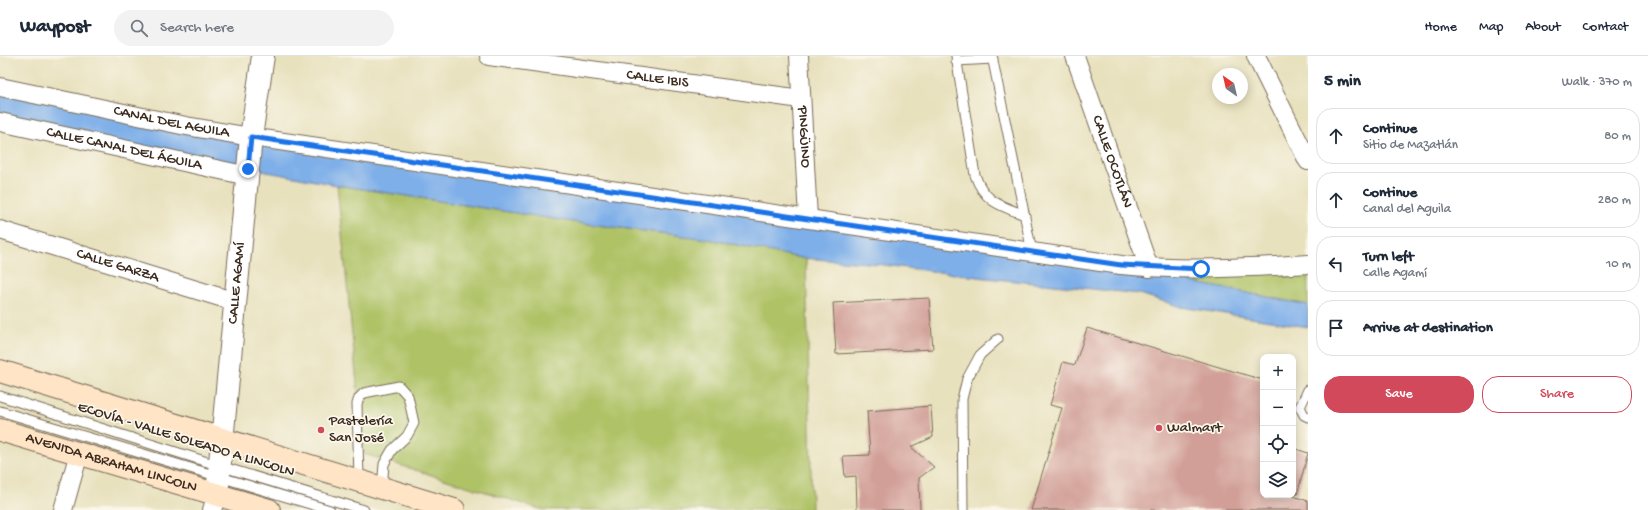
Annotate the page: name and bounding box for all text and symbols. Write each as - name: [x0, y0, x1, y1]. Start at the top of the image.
- search box: [114, 10, 394, 46]
- text: Waypost: [20, 16, 90, 39]
- icon: search: [128, 17, 150, 39]
- text: Search here: [160, 19, 234, 37]
- text: Home: [1425, 19, 1457, 36]
- text: Map: [1479, 19, 1503, 36]
- text: About: [1525, 19, 1561, 36]
- text: Contact: [1583, 19, 1628, 36]
- street label: CALLE IBIS: [625, 66, 690, 92]
- north arrow: [1212, 68, 1248, 104]
- text: 5 min: [1324, 72, 1361, 92]
- text: Walk · 370 m: [1562, 75, 1632, 90]
- street label: CANAL DEL AGUILA: [112, 102, 232, 142]
- street label: PINGÜINO: [793, 104, 814, 168]
- street label: CALLE OCOTLÁN: [1087, 113, 1136, 211]
- text: Continue: [1363, 120, 1417, 138]
- street label: CALLE CANAL DEL ÁGUILA: [45, 123, 205, 175]
- icon: ahead: [1325, 125, 1347, 147]
- text: 80 m: [1604, 129, 1631, 144]
- text: Sitio de Mazatlán: [1363, 138, 1458, 153]
- route end: [239, 160, 257, 178]
- text: Continue: [1363, 184, 1417, 202]
- icon: ahead: [1325, 189, 1347, 211]
- text: 280 m: [1598, 193, 1631, 208]
- text: Canal del Aguila: [1363, 202, 1451, 217]
- street label: CALLE AGAMÍ: [224, 241, 250, 325]
- street label: CALLE GARZA: [74, 245, 162, 287]
- text: Turn left: [1363, 248, 1414, 266]
- icon: left: [1325, 253, 1347, 275]
- text: 10 m: [1606, 257, 1631, 272]
- route start: [1192, 260, 1210, 278]
- text: Calle Agamí: [1363, 266, 1427, 281]
- icon: arrive: [1325, 317, 1347, 339]
- text: Arrive at destination: [1363, 319, 1493, 337]
- map controls: [1260, 354, 1296, 498]
- button: +: [1260, 354, 1296, 390]
- button: Save: [1324, 376, 1474, 413]
- button: Share: [1482, 376, 1632, 413]
- button: −: [1260, 390, 1296, 426]
- street label: ECOVÍA - VALLE SOLEADO A LINCOLN: [75, 398, 297, 482]
- place label: Pastelería San José: [328, 412, 394, 447]
- place label: Walmart: [1167, 419, 1224, 437]
- marker: Walmart: [1154, 423, 1164, 433]
- marker: Pastelería San José: [316, 425, 326, 435]
- button: locate: [1260, 426, 1296, 462]
- street label: AVENIDA ABRAHAM LINCOLN: [23, 429, 199, 497]
- button: layers: [1260, 462, 1296, 498]

